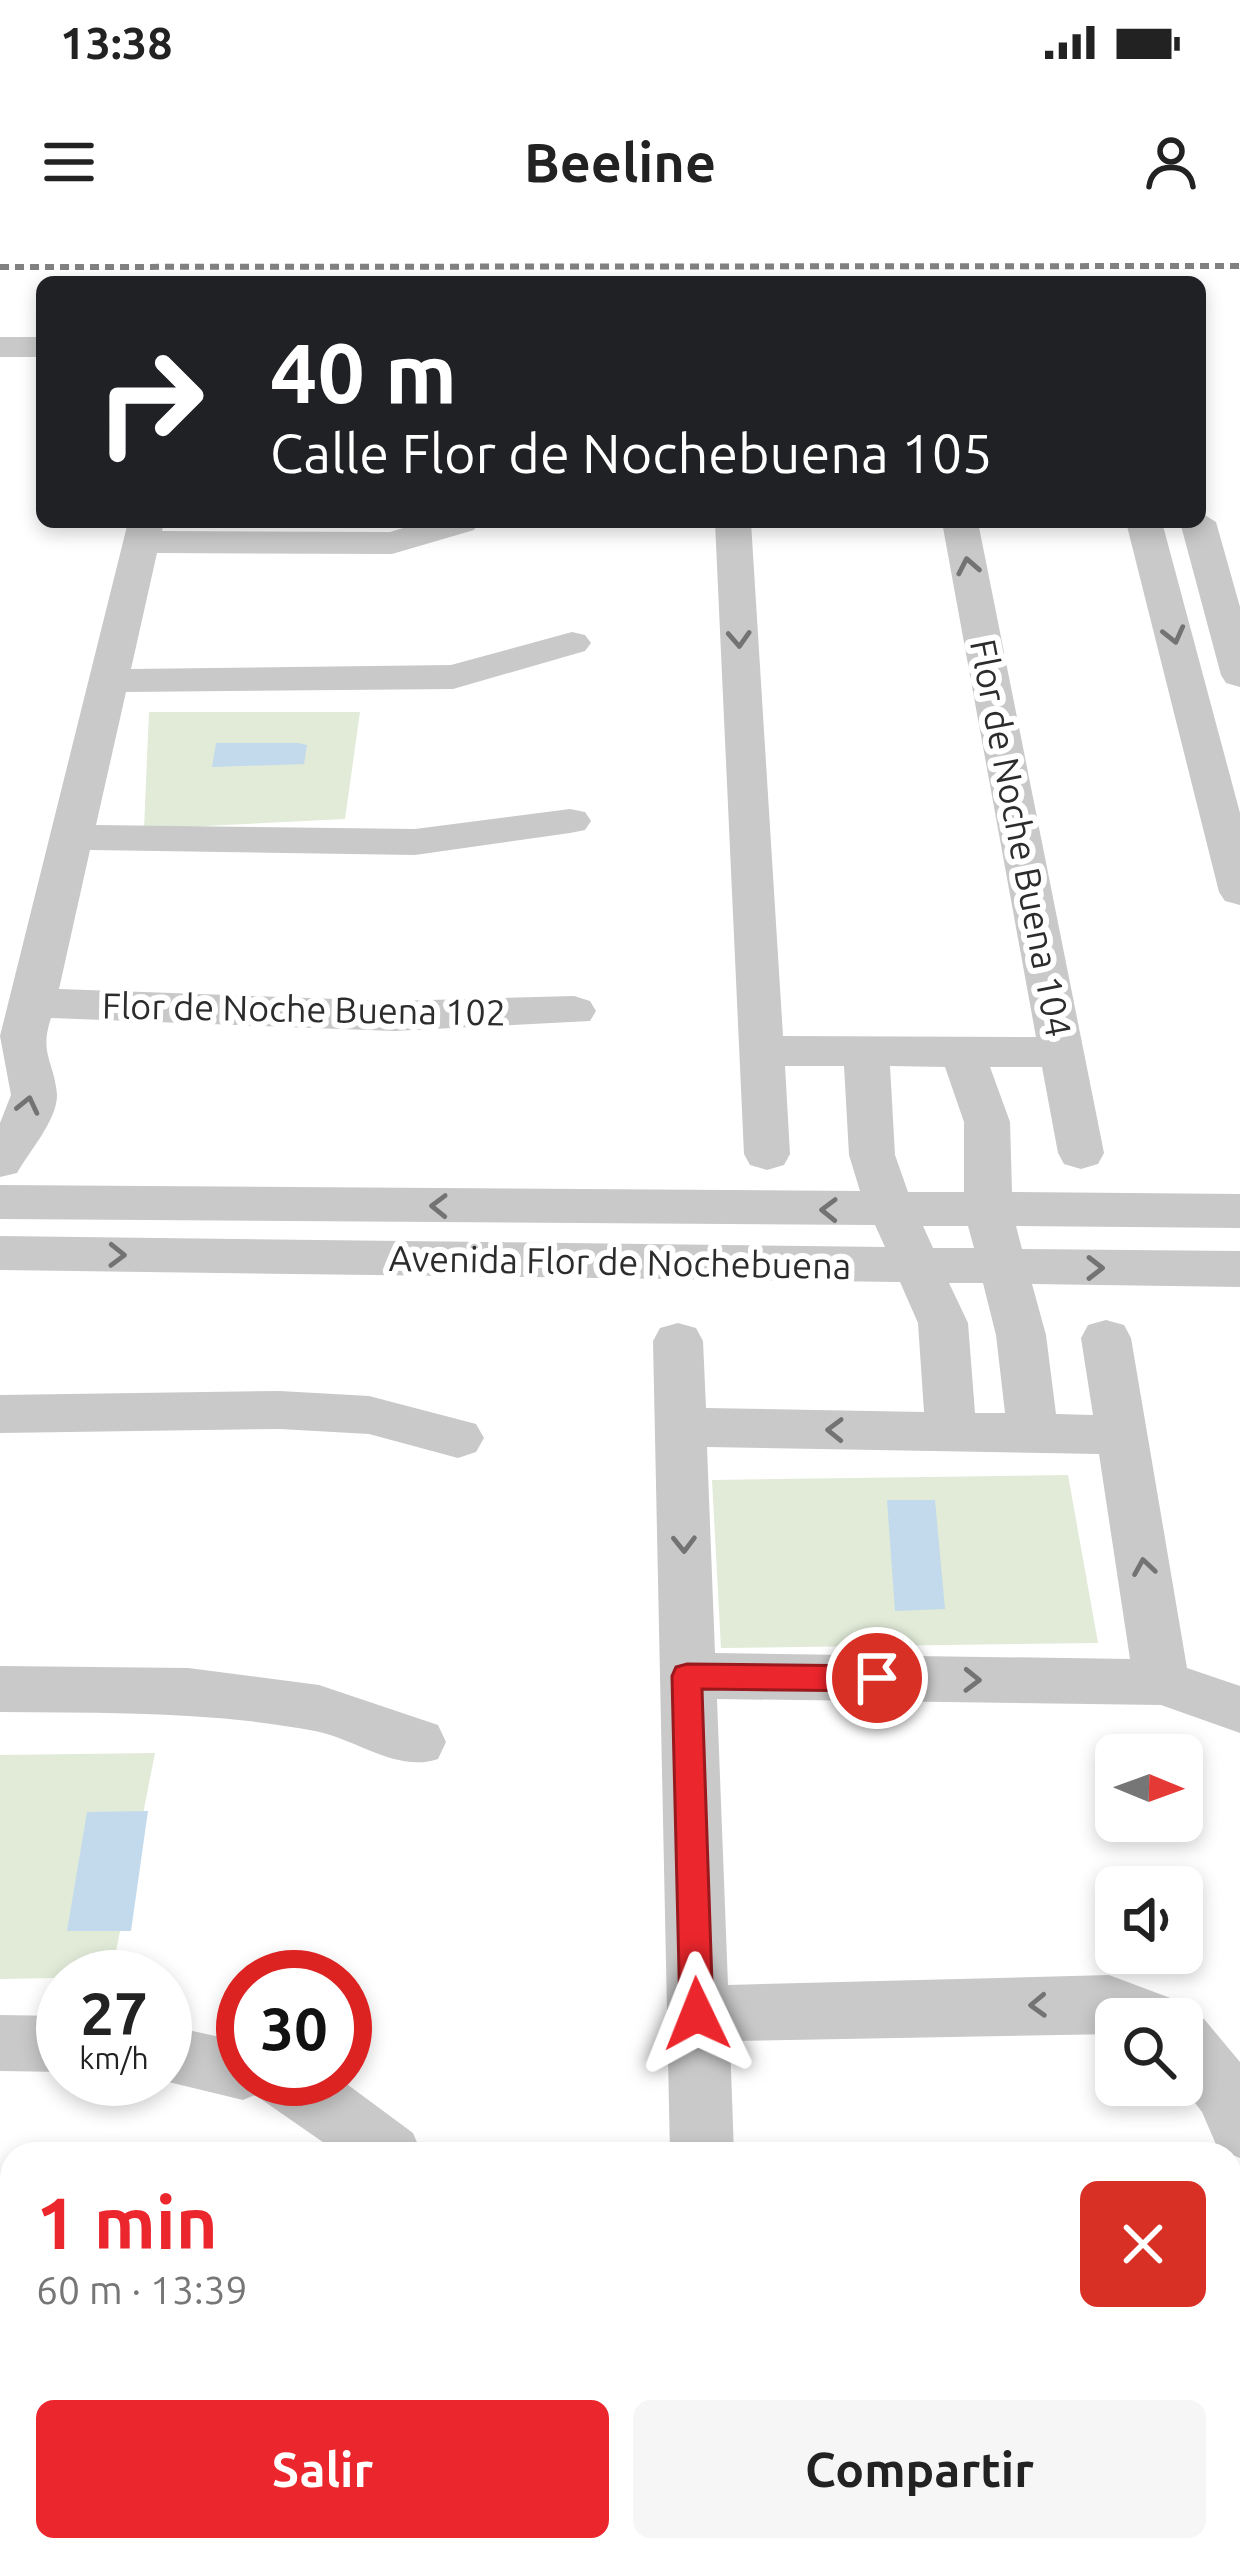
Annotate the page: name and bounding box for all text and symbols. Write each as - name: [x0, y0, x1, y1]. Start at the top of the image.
- text: 13:38: [60, 17, 173, 68]
- icon: menu: [36, 129, 102, 195]
- icon: person: [1138, 129, 1204, 195]
- text: Beeline: [524, 132, 716, 192]
- icon: right: [72, 324, 228, 480]
- text: 40 m: [270, 325, 457, 419]
- text: Calle Flor de Nochebuena 105: [270, 423, 993, 483]
- one-way arrow: [957, 556, 982, 576]
- one-way arrow: [1159, 625, 1184, 645]
- one-way arrow: [726, 630, 752, 649]
- street label: Flor de Noche Buena 104: [963, 636, 1080, 1040]
- street label: Flor de Noche Buena 102: [102, 984, 506, 1033]
- one-way arrow: [14, 1095, 39, 1116]
- one-way arrow: [429, 1193, 447, 1219]
- one-way arrow: [819, 1197, 837, 1223]
- street label: Avenida Flor de Nochebuena: [388, 1237, 852, 1286]
- one-way arrow: [108, 1241, 127, 1267]
- one-way arrow: [1086, 1255, 1105, 1281]
- one-way arrow: [825, 1417, 843, 1443]
- one-way arrow: [670, 1535, 696, 1554]
- one-way arrow: [1132, 1557, 1157, 1577]
- pin: [826, 1627, 928, 1729]
- icon: arrive: [844, 1645, 910, 1711]
- one-way arrow: [964, 1667, 982, 1693]
- north arrow: [1095, 1734, 1203, 1842]
- map controls: [1095, 1734, 1203, 2106]
- button: sound: [1095, 1866, 1203, 1974]
- speed limit sign: 30: [216, 1950, 372, 2106]
- position arrow: [634, 1951, 760, 2077]
- text: 27: [80, 1979, 148, 2046]
- one-way arrow: [1028, 1991, 1047, 2017]
- button: search: [1095, 1998, 1203, 2106]
- text: km/h: [79, 2041, 149, 2075]
- button: close: [1080, 2181, 1206, 2307]
- text: 1 min: [36, 2182, 218, 2263]
- text: 60 m · 13:39: [36, 2268, 248, 2311]
- button: Salir: [36, 2400, 609, 2538]
- button: Compartir: [633, 2400, 1206, 2538]

